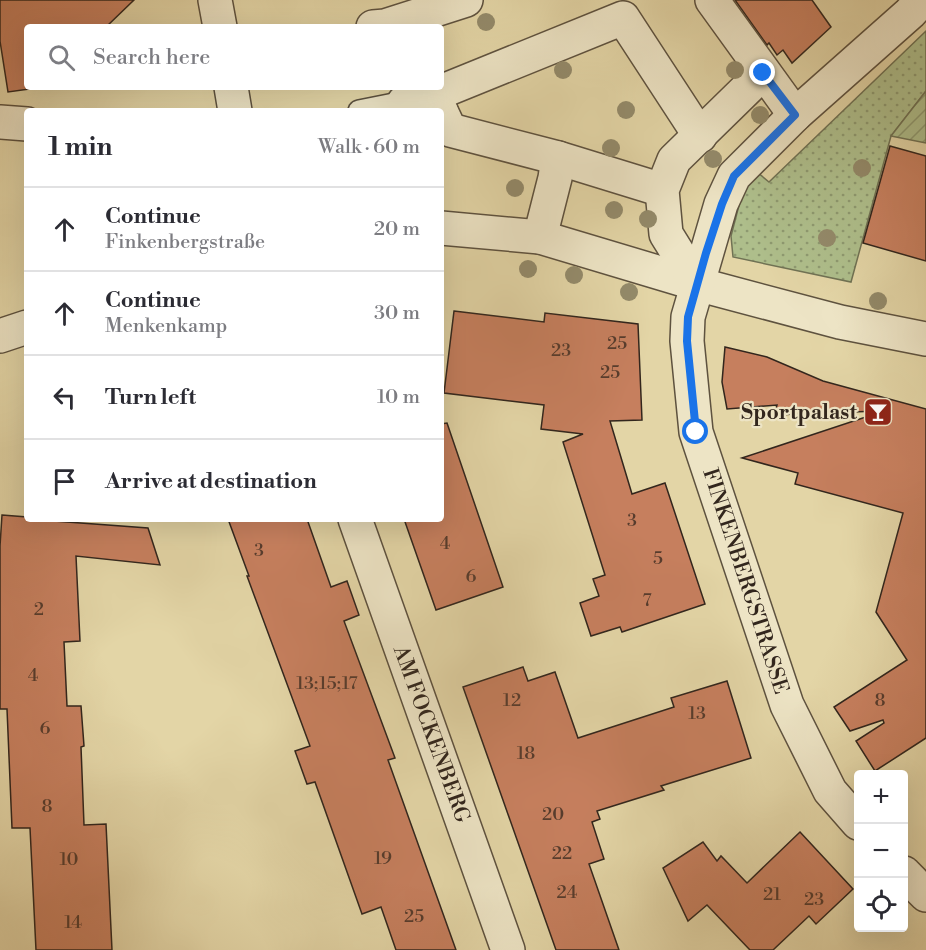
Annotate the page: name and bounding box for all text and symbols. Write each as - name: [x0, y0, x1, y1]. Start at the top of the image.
- search box: [24, 24, 444, 90]
- icon: search: [45, 41, 78, 74]
- text: Search here: [93, 44, 210, 71]
- route end: [749, 59, 775, 85]
- text: 1 min: [48, 131, 113, 163]
- text: Walk · 60 m: [318, 135, 420, 160]
- text: Continue: [105, 203, 201, 230]
- icon: ahead: [48, 213, 81, 246]
- text: 20 m: [374, 217, 420, 242]
- text: Finkenbergstraße: [105, 230, 265, 255]
- text: Continue: [105, 287, 201, 314]
- icon: ahead: [48, 297, 81, 330]
- text: 30 m: [374, 301, 420, 326]
- text: Menkenkamp: [105, 314, 227, 339]
- house number: 25: [607, 332, 627, 355]
- house number: 23: [551, 339, 571, 362]
- house number: 25: [600, 361, 620, 384]
- icon: left: [48, 381, 81, 414]
- text: Turn left: [105, 384, 196, 411]
- text: 10 m: [377, 385, 420, 410]
- bar icon: Sportpalast: [862, 396, 894, 428]
- place label: Sportpalast: [741, 400, 858, 426]
- route start: [682, 418, 708, 444]
- icon: arrive: [48, 465, 81, 498]
- street label: FINKENBERGSTRASSE: [696, 465, 794, 698]
- text: Arrive at destination: [105, 468, 317, 495]
- house number: 3: [627, 509, 637, 532]
- house number: 4: [440, 532, 451, 555]
- house number: 3: [254, 539, 264, 562]
- house number: 5: [653, 547, 663, 570]
- house number: 6: [466, 565, 477, 588]
- house number: 7: [642, 589, 652, 612]
- house number: 2: [34, 598, 44, 621]
- street label: AM FOCKENBERG: [387, 641, 475, 827]
- house number: 4: [28, 664, 39, 687]
- house number: 13;15;17: [296, 672, 358, 695]
- house number: 12: [503, 689, 521, 712]
- house number: 8: [874, 689, 886, 712]
- house number: 13: [688, 702, 706, 725]
- house number: 6: [40, 717, 51, 740]
- house number: 18: [517, 742, 535, 765]
- map controls: [854, 770, 908, 932]
- button: +: [854, 770, 908, 824]
- house number: 8: [41, 795, 53, 818]
- house number: 20: [542, 803, 564, 826]
- button: −: [854, 824, 908, 878]
- house number: 22: [552, 842, 572, 865]
- house number: 19: [374, 847, 392, 870]
- house number: 10: [59, 848, 79, 871]
- button: locate: [854, 878, 908, 932]
- house number: 24: [556, 881, 578, 904]
- house number: 21: [763, 883, 781, 906]
- house number: 23: [804, 888, 824, 911]
- house number: 25: [404, 905, 424, 928]
- house number: 14: [64, 911, 82, 934]

